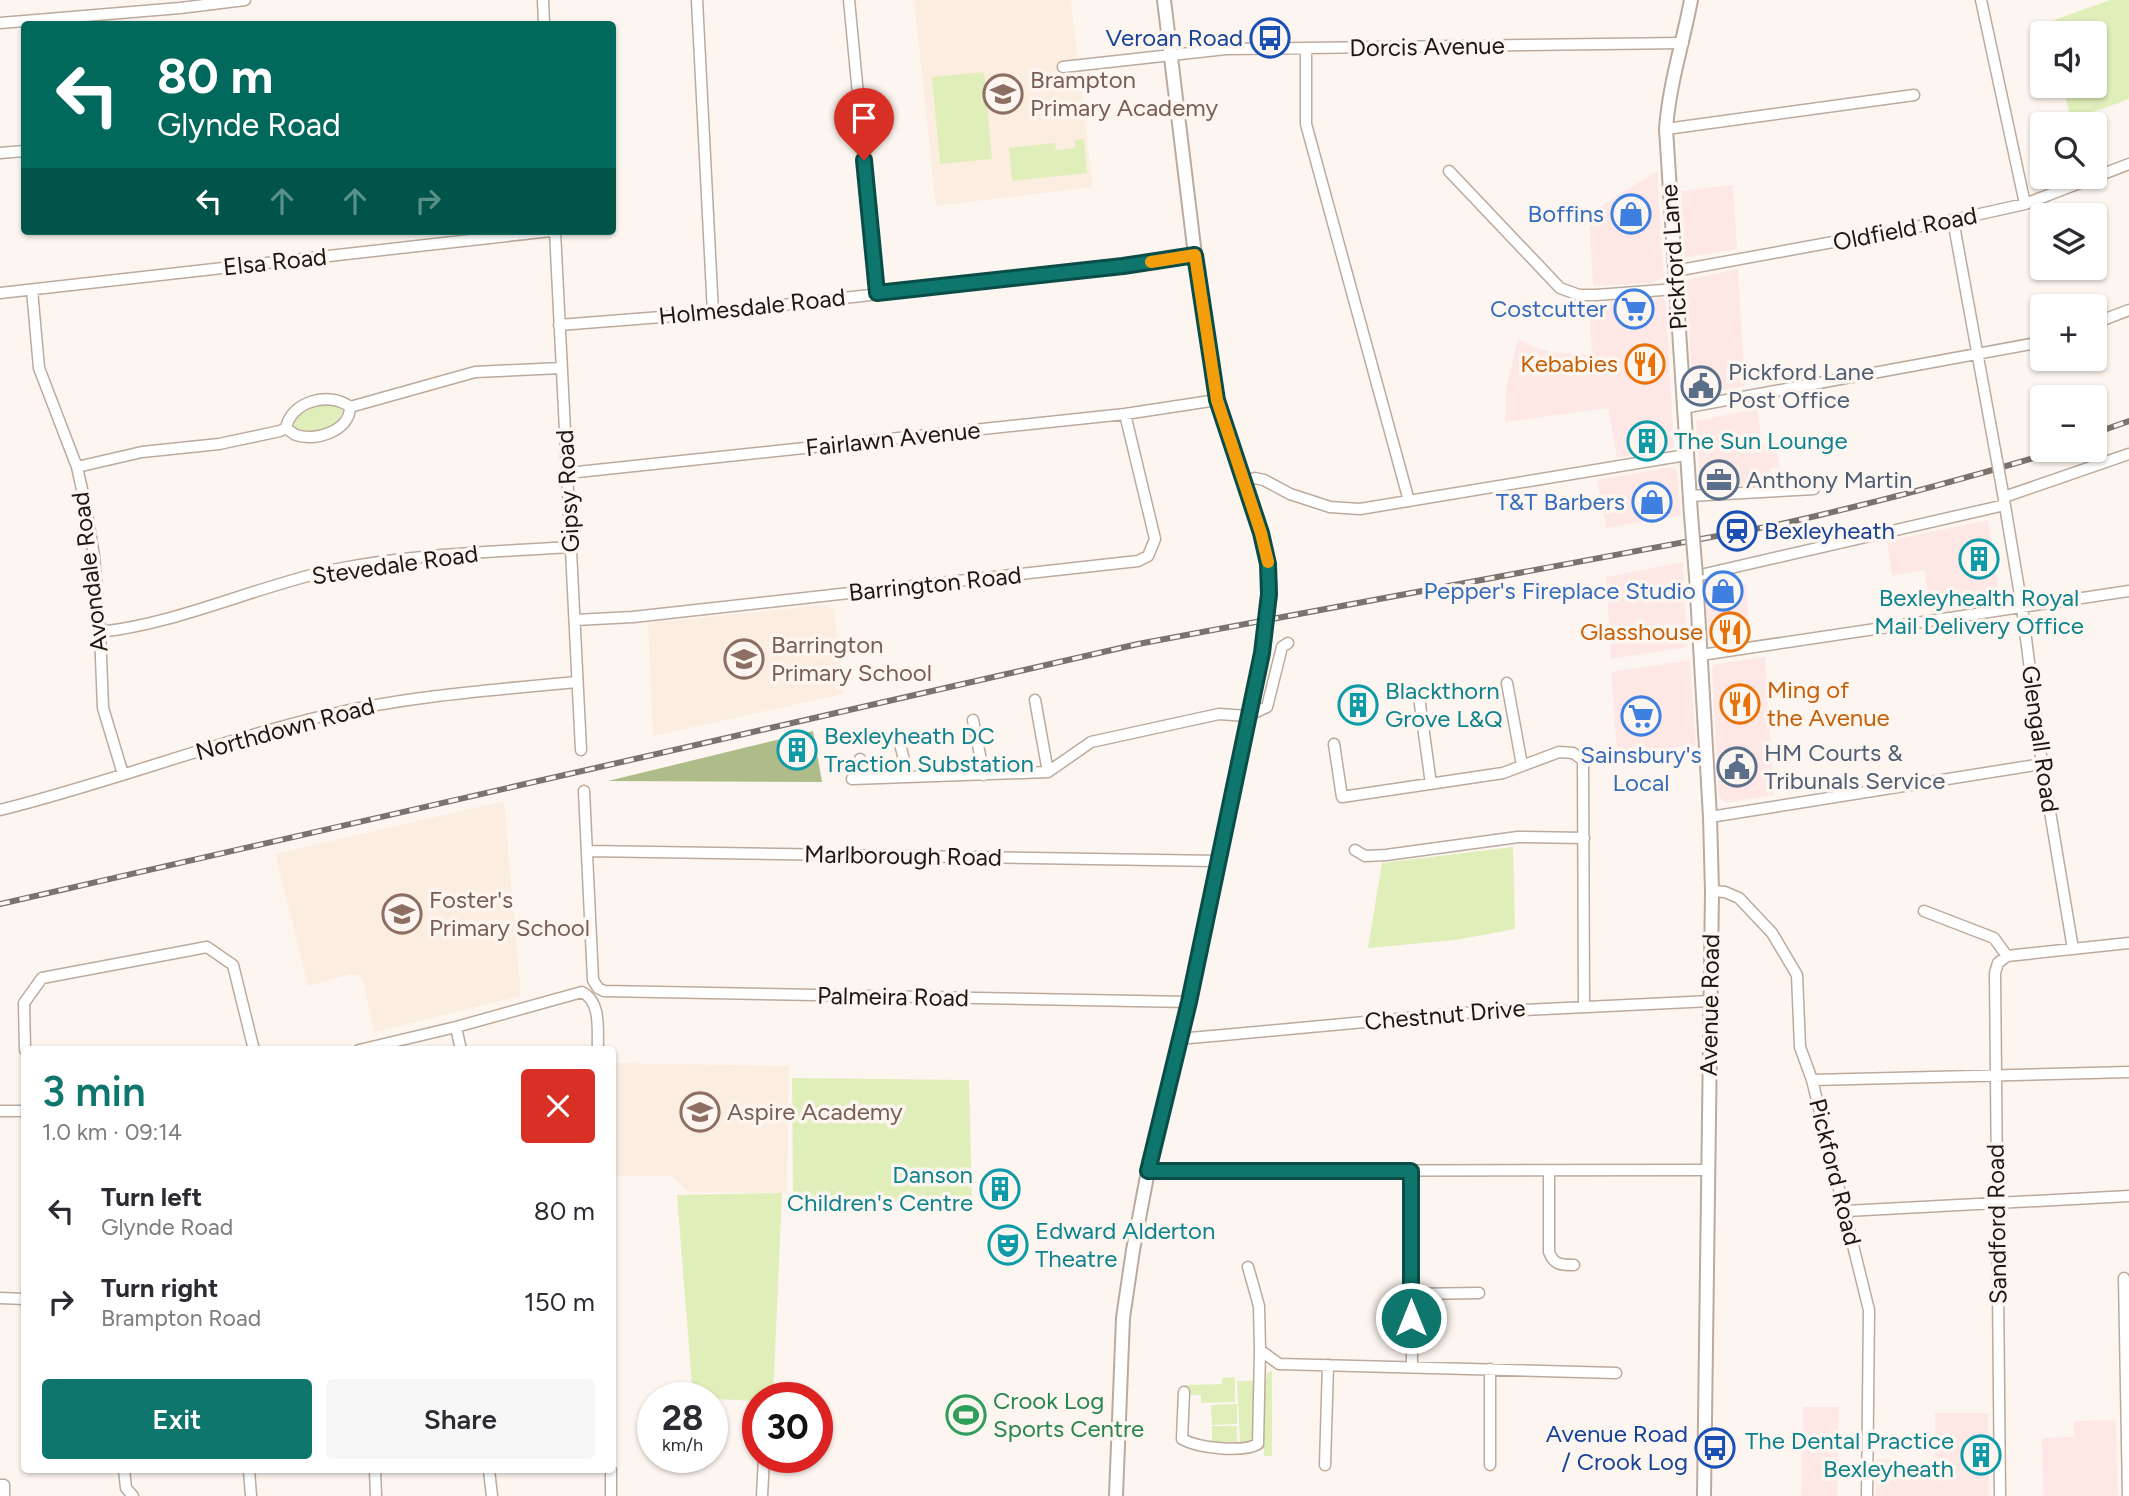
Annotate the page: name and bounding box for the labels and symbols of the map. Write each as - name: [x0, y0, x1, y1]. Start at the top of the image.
- bus stop icon: Veroan Road: [1249, 17, 1291, 59]
- place label: Veroan Road: [1105, 23, 1243, 52]
- street label: Dorcis Avenue: [1349, 31, 1505, 62]
- place label: Brampton Primary Academy: [1030, 65, 1219, 122]
- school or university icon: Brampton Primary Academy: [982, 73, 1024, 115]
- pin: [834, 88, 894, 160]
- street label: Pickford Lane: [1654, 183, 1693, 331]
- shop icon: Boffins: [1610, 193, 1652, 235]
- place label: Boffins: [1528, 199, 1604, 228]
- street label: Oldfield Road: [1830, 200, 1979, 257]
- street label: Elsa Road: [222, 242, 328, 281]
- street label: Holmesdale Road: [657, 282, 847, 331]
- supermarket icon: Costcutter: [1613, 288, 1655, 330]
- place label: Costcutter: [1490, 294, 1607, 323]
- restaurant icon: Kebabies: [1624, 343, 1666, 385]
- place label: Kebabies: [1520, 349, 1618, 378]
- place label: Pickford Lane Post Office: [1728, 357, 1874, 414]
- public building icon: Pickford Lane Post Office: [1680, 365, 1722, 407]
- street label: Fairlawn Avenue: [804, 415, 982, 462]
- building icon: The Sun Lounge: [1626, 420, 1668, 462]
- place label: The Sun Lounge: [1674, 426, 1848, 455]
- street label: Gipsy Road: [550, 429, 585, 553]
- office icon: Anthony Martin: [1698, 459, 1740, 501]
- place label: Anthony Martin: [1746, 465, 1912, 494]
- shop icon: T&T Barbers: [1631, 481, 1673, 523]
- place label: T&T Barbers: [1496, 487, 1625, 516]
- street label: Avondale Road: [65, 490, 114, 654]
- station icon: Bexleyheath: [1716, 510, 1758, 552]
- place label: Bexleyheath: [1764, 516, 1895, 545]
- street label: Stevedale Road: [310, 538, 480, 591]
- building icon: Bexleyhealth Royal Mail Delivery Office: [1958, 538, 2000, 580]
- street label: Barrington Road: [847, 560, 1023, 607]
- shop icon: Pepper's Fireplace Studio: [1702, 570, 1744, 612]
- place label: Pepper's Fireplace Studio: [1423, 576, 1696, 605]
- place label: Bexleyhealth Royal Mail Delivery Office: [1874, 583, 2084, 640]
- restaurant icon: Glasshouse: [1709, 611, 1751, 653]
- place label: Glasshouse: [1580, 617, 1703, 646]
- place label: Barrington Primary School: [771, 630, 932, 687]
- school or university icon: Barrington Primary School: [723, 638, 765, 680]
- street label: Glengall Road: [2016, 664, 2065, 814]
- place label: Ming of the Avenue: [1767, 675, 1890, 732]
- place label: Blackthorn Grove L&Q: [1385, 676, 1503, 733]
- restaurant icon: Ming of the Avenue: [1719, 683, 1761, 725]
- building icon: Blackthorn Grove L&Q: [1337, 684, 1379, 726]
- street label: Northdown Road: [192, 691, 378, 766]
- supermarket icon: Sainsbury's Local: [1620, 695, 1662, 737]
- place label: Bexleyheath DC Traction Substation: [824, 721, 1034, 778]
- building icon: Bexleyheath DC Traction Substation: [776, 729, 818, 771]
- place label: HM Courts & Tribunals Service: [1764, 738, 1945, 795]
- place label: Sainsbury's Local: [1580, 740, 1702, 797]
- public building icon: HM Courts & Tribunals Service: [1716, 746, 1758, 788]
- street label: Marlborough Road: [804, 839, 1002, 872]
- place label: Foster's Primary School: [429, 885, 590, 942]
- school or university icon: Foster's Primary School: [381, 893, 423, 935]
- street label: Avenue Road: [1694, 934, 1725, 1076]
- street label: Palmeira Road: [817, 981, 969, 1012]
- street label: Chestnut Drive: [1363, 993, 1527, 1036]
- school or university icon: Aspire Academy: [679, 1091, 721, 1133]
- street label: Pickford Road: [1803, 1096, 1868, 1248]
- place label: Aspire Academy: [727, 1097, 903, 1126]
- street label: Sandford Road: [1981, 1144, 2012, 1304]
- place label: Danson Children's Centre: [787, 1160, 973, 1217]
- building icon: Danson Children's Centre: [979, 1168, 1021, 1210]
- place label: Edward Alderton Theatre: [1035, 1216, 1215, 1273]
- theatre icon: Edward Alderton Theatre: [987, 1224, 1029, 1266]
- position arrow: [1374, 1281, 1448, 1355]
- speed limit sign: 30: [742, 1382, 833, 1473]
- place label: Crook Log Sports Centre: [993, 1386, 1144, 1443]
- sports icon: Crook Log Sports Centre: [945, 1394, 987, 1436]
- place label: Avenue Road / Crook Log: [1546, 1419, 1688, 1476]
- place label: The Dental Practice Bexleyheath: [1745, 1426, 1954, 1483]
- bus stop icon: Avenue Road / Crook Log: [1694, 1427, 1736, 1469]
- building icon: The Dental Practice Bexleyheath: [1960, 1434, 2002, 1476]

